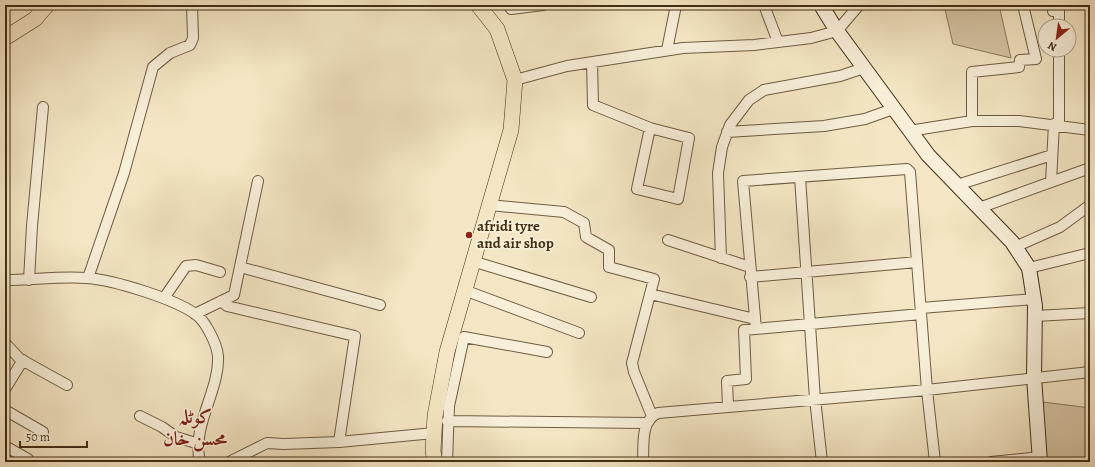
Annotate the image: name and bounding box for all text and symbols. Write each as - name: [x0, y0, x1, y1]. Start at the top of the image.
- north arrow: [1037, 18, 1077, 58]
- text: N: [1045, 38, 1060, 55]
- place label: afridi tyre and air shop: [477, 216, 554, 253]
- marker: afridi tyre and air shop: [464, 230, 474, 240]
- district label: کوٹلہ محسن خان: [163, 404, 228, 452]
- scale bar: [20, 423, 87, 449]
- text: 50 m: [26, 429, 50, 445]

